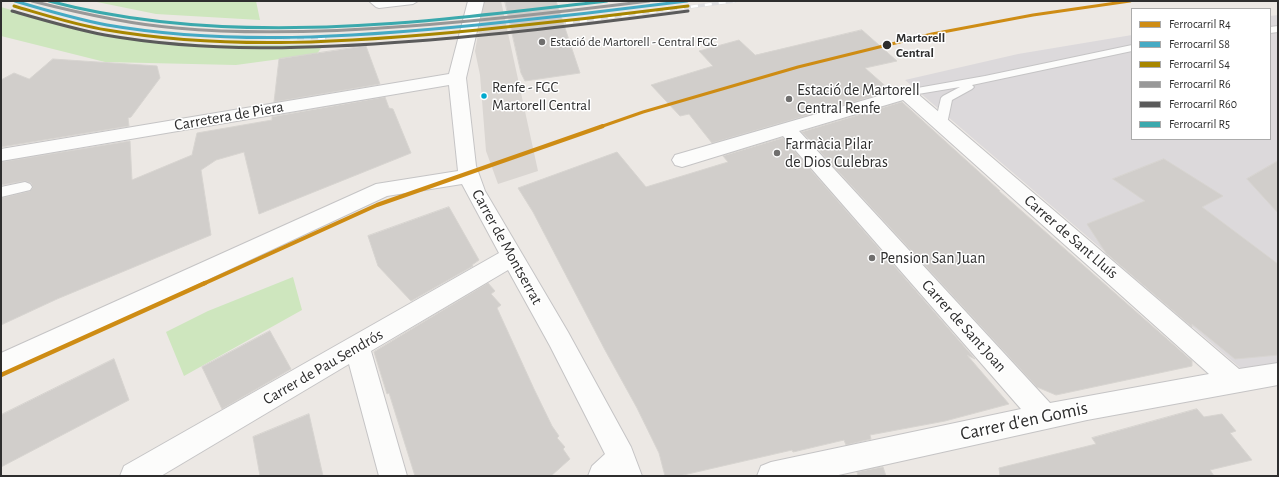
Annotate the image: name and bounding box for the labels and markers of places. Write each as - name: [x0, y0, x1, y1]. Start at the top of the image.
- place label: Martorell Central: [896, 30, 945, 61]
- place label: Estació de Martorell - Central FGC: [550, 34, 717, 50]
- marker: Estació de Martorell - Central FGC: [537, 37, 547, 47]
- marker: Martorell Central: [881, 39, 893, 51]
- place label: Renfe - FGC Martorell Central: [492, 78, 591, 113]
- place label: Estació de Martorell Central Renfe: [797, 80, 920, 118]
- marker: Renfe - FGC Martorell Central: [479, 91, 489, 101]
- marker: Estació de Martorell Central Renfe: [784, 94, 794, 104]
- place label: Farmàcia Pilar de Dios Culebras: [785, 134, 888, 172]
- marker: Farmàcia Pilar de Dios Culebras: [772, 148, 782, 158]
- place label: Pension San Juan: [880, 248, 985, 268]
- marker: Pension San Juan: [867, 253, 877, 263]

